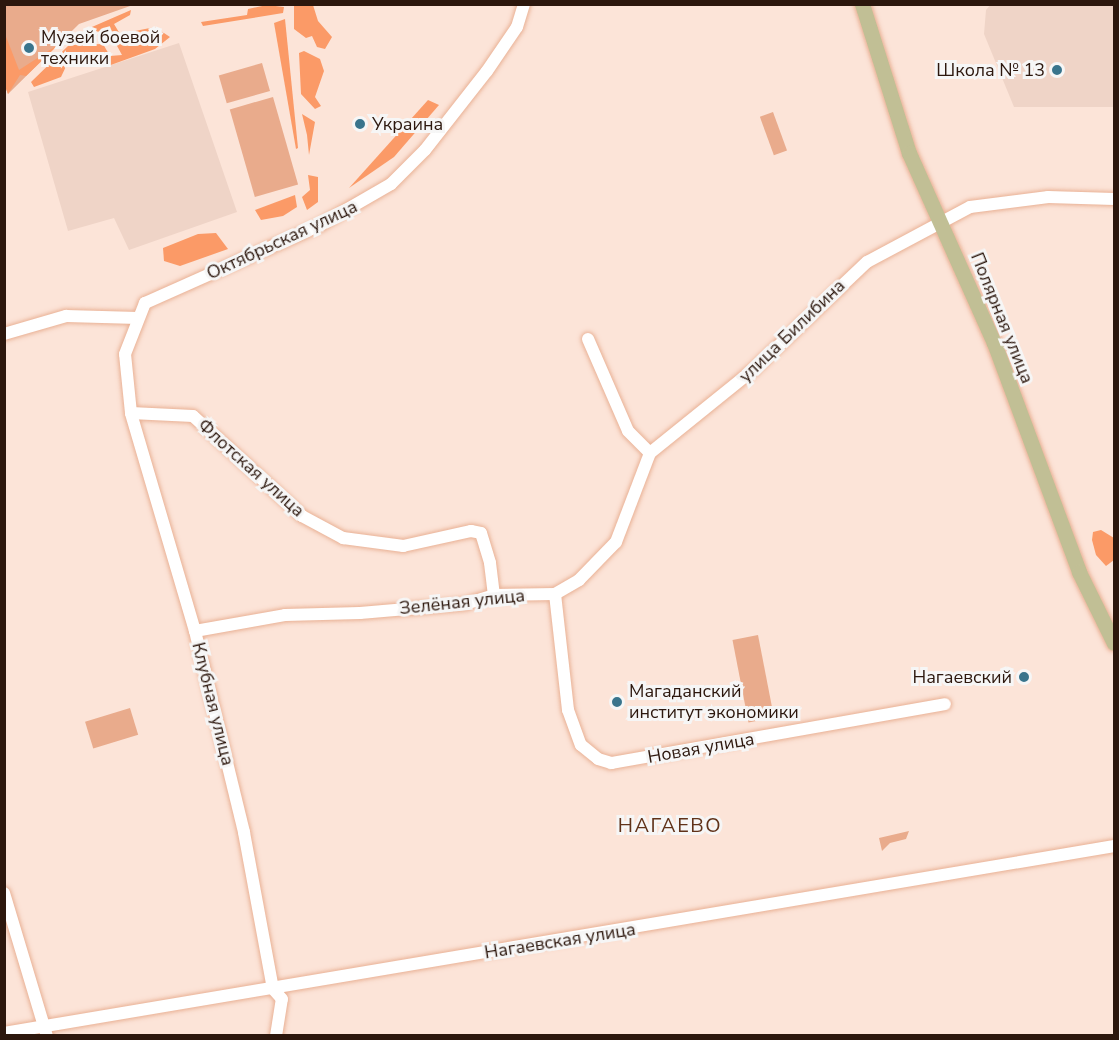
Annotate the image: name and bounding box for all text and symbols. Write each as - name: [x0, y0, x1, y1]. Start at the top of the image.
- place label: Музей боевой техники: [41, 27, 160, 70]
- marker: Музей боевой техники: [22, 41, 36, 55]
- place label: Школа № 13: [936, 59, 1045, 81]
- marker: Школа № 13: [1050, 63, 1064, 77]
- place label: Украина: [372, 113, 443, 135]
- marker: Украина: [353, 117, 367, 131]
- street label: Октябрьская улица: [203, 196, 361, 284]
- street label: Полярная улица: [966, 249, 1038, 387]
- street label: улица Билибина: [734, 275, 850, 387]
- street label: Флотская улица: [193, 415, 309, 521]
- street label: Зелёная улица: [398, 585, 526, 619]
- street label: Клубная улица: [187, 640, 239, 768]
- place label: Нагаевский: [912, 666, 1012, 688]
- marker: Нагаевский: [1017, 670, 1031, 684]
- place label: Магаданский институт экономики: [629, 681, 799, 724]
- marker: Магаданский институт экономики: [610, 695, 624, 709]
- street label: Новая улица: [646, 728, 756, 768]
- district label: НАГАЕВО: [618, 813, 722, 837]
- street label: Нагаевская улица: [483, 918, 637, 964]

